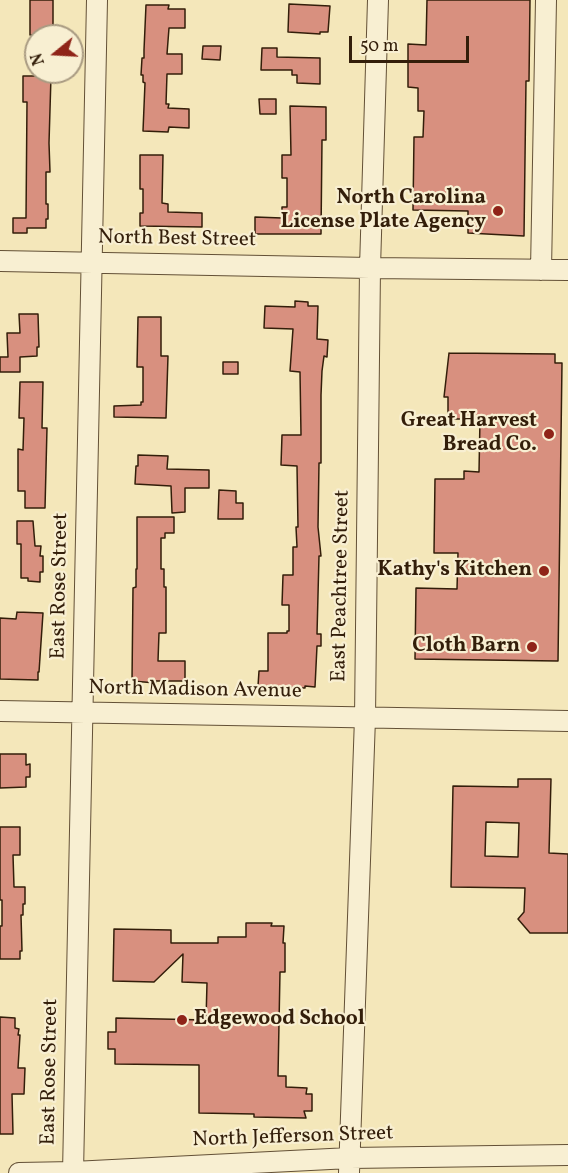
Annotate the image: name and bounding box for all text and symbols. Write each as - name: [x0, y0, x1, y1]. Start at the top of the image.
- north arrow: [24, 24, 84, 84]
- scale bar: [352, 24, 472, 62]
- text: 50 m: [360, 34, 399, 59]
- text: N: [27, 50, 51, 68]
- place label: North Carolina License Plate Agency: [281, 186, 486, 236]
- marker: North Carolina License Plate Agency: [491, 204, 505, 218]
- street label: North Best Street: [98, 226, 256, 254]
- place label: Great Harvest Bread Co.: [401, 409, 537, 459]
- marker: Great Harvest Bread Co.: [542, 427, 556, 441]
- street label: East Peachtree Street: [328, 490, 356, 682]
- street label: East Rose Street: [47, 512, 75, 660]
- place label: Kathy's Kitchen: [377, 558, 532, 584]
- marker: Kathy's Kitchen: [537, 564, 551, 578]
- place label: Cloth Barn: [412, 634, 520, 660]
- marker: Cloth Barn: [525, 640, 539, 654]
- street label: North Madison Avenue: [88, 677, 302, 705]
- street label: East Rose Street: [37, 998, 65, 1146]
- place label: Edgewood School: [194, 1007, 365, 1033]
- marker: Edgewood School: [175, 1013, 189, 1027]
- street label: North Jefferson Street: [192, 1122, 394, 1154]

